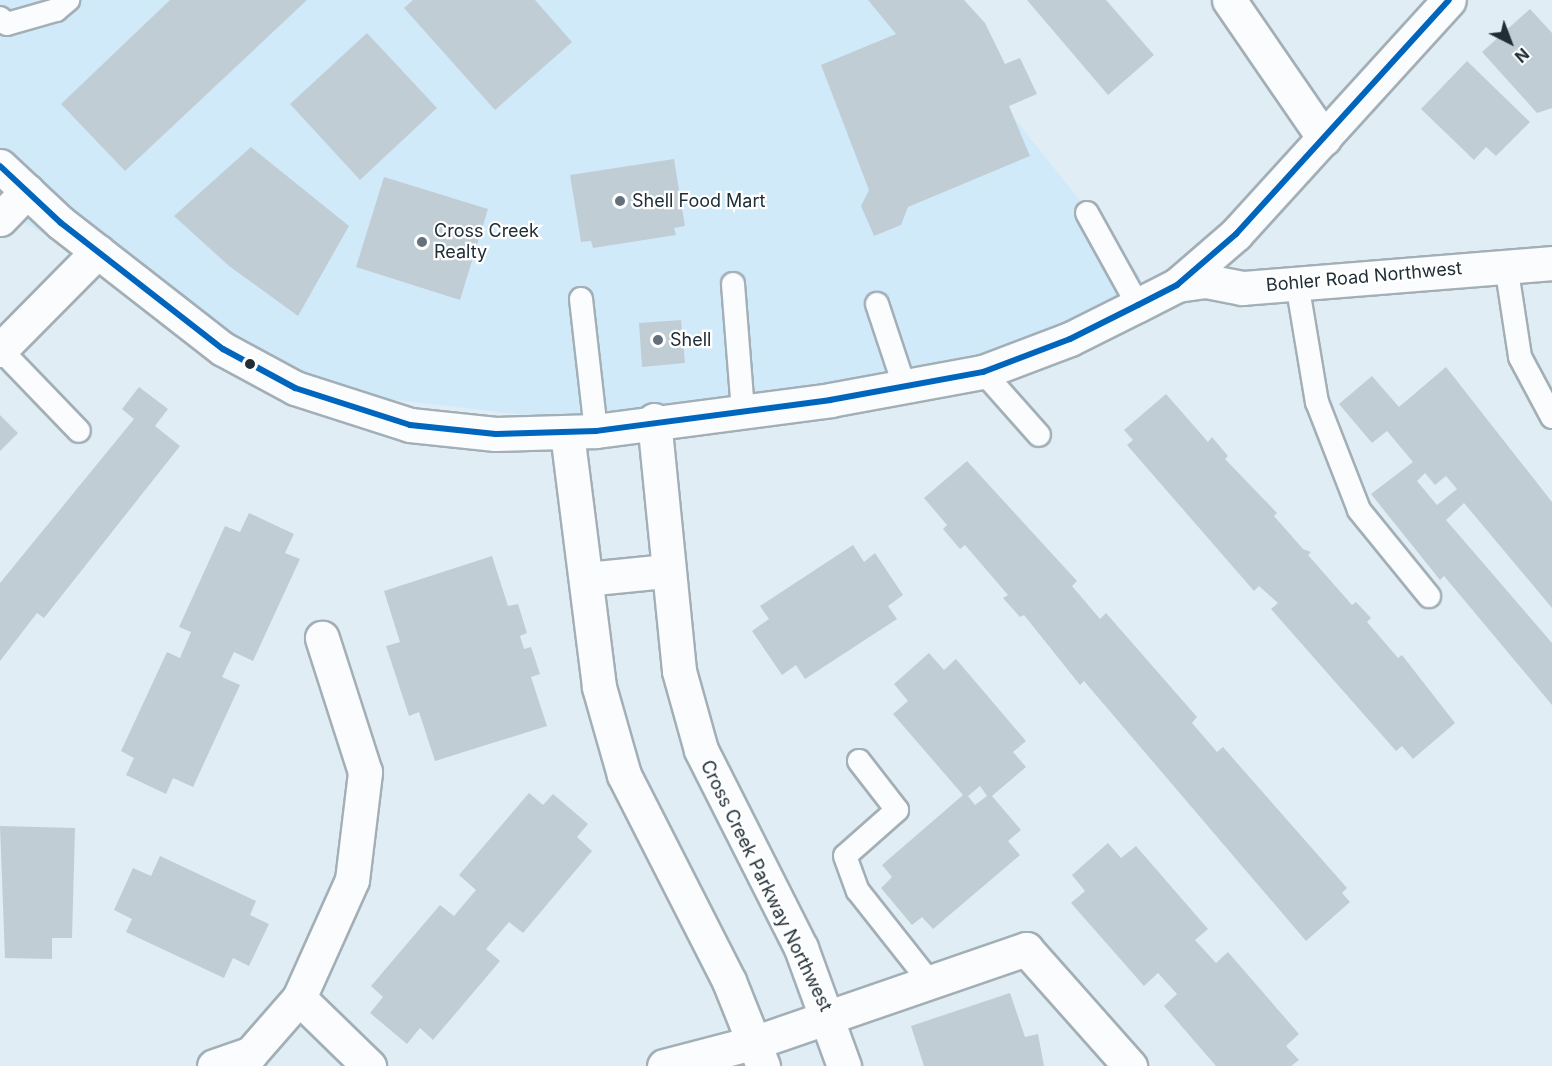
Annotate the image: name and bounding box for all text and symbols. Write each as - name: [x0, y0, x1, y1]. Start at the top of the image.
- north arrow: [1480, 12, 1540, 72]
- text: N: [1511, 44, 1533, 67]
- place label: Shell Food Mart: [632, 190, 765, 212]
- marker: Shell Food Mart: [613, 194, 627, 208]
- place label: Cross Creek Realty: [434, 221, 539, 264]
- marker: Cross Creek Realty: [415, 235, 429, 249]
- street label: Bohler Road Northwest: [1265, 258, 1463, 296]
- place label: Shell: [670, 329, 711, 351]
- marker: Shell: [651, 333, 665, 347]
- unlabelled marker: [244, 358, 256, 370]
- street label: Cross Creek Parkway Northwest: [696, 757, 836, 1015]

